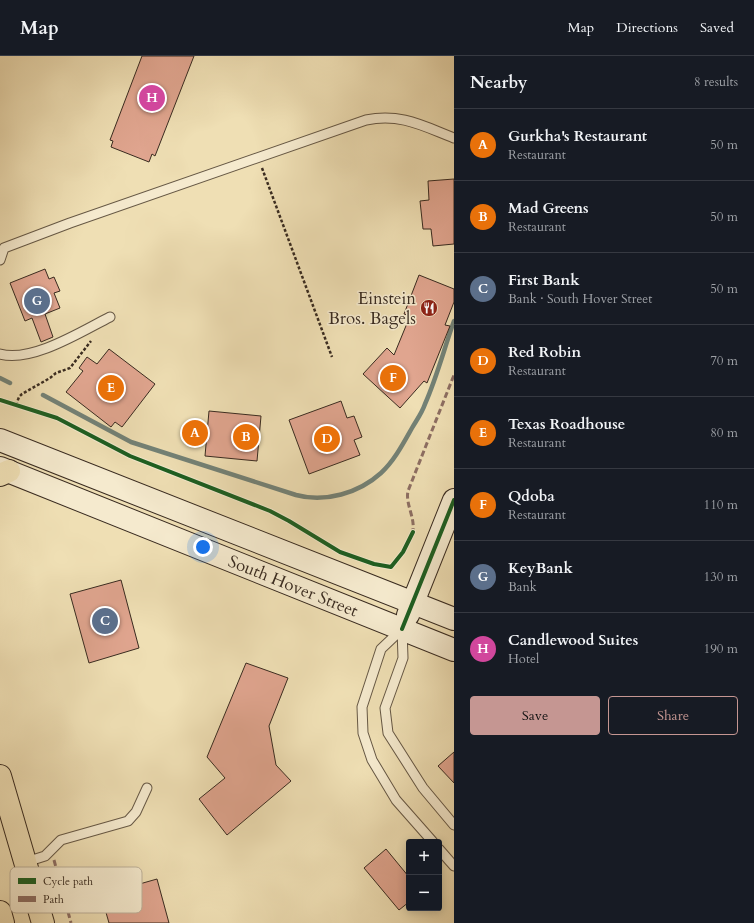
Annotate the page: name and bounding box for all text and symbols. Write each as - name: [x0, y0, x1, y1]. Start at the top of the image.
- text: Map: [20, 15, 59, 41]
- text: Map: [568, 18, 594, 37]
- text: Directions: [616, 18, 678, 37]
- text: Saved: [700, 18, 734, 37]
- text: Nearby: [470, 71, 527, 94]
- text: 8 results: [694, 73, 738, 91]
- pin: H: [139, 83, 165, 113]
- text: Gurkha's Restaurant: [508, 126, 647, 146]
- text: A: [478, 136, 488, 154]
- text: 50 m: [710, 136, 738, 154]
- text: Restaurant: [508, 146, 566, 164]
- text: Mad Greens: [508, 198, 589, 218]
- text: B: [478, 208, 488, 226]
- text: 50 m: [710, 208, 738, 226]
- text: Restaurant: [508, 218, 566, 236]
- text: First Bank: [508, 270, 580, 290]
- text: C: [478, 280, 488, 298]
- text: 50 m: [710, 280, 738, 298]
- pin: G: [24, 286, 50, 316]
- place label: Einstein Bros. Bagels: [328, 287, 416, 330]
- text: Bank · South Hover Street: [508, 290, 652, 308]
- restaurant icon: Einstein Bros. Bagels: [419, 298, 439, 318]
- text: Red Robin: [508, 342, 581, 362]
- text: D: [477, 352, 489, 370]
- text: 70 m: [710, 352, 738, 370]
- text: Restaurant: [508, 362, 566, 380]
- pin: F: [380, 363, 406, 393]
- pin: E: [98, 373, 124, 403]
- text: Texas Roadhouse: [508, 414, 625, 434]
- pin: A: [182, 418, 208, 448]
- pin: B: [233, 422, 259, 452]
- pin: D: [314, 424, 340, 454]
- text: E: [479, 424, 487, 442]
- text: 80 m: [710, 424, 738, 442]
- text: Restaurant: [508, 434, 566, 452]
- text: Qdoba: [508, 486, 555, 506]
- text: F: [479, 496, 487, 514]
- text: 110 m: [704, 496, 738, 514]
- text: Restaurant: [508, 506, 566, 524]
- your location: [193, 537, 213, 557]
- street label: South Hover Street: [225, 549, 362, 622]
- text: KeyBank: [508, 558, 573, 578]
- text: G: [478, 568, 488, 586]
- text: 130 m: [704, 568, 738, 586]
- text: Bank: [508, 578, 537, 596]
- pin: C: [92, 606, 118, 636]
- text: Candlewood Suites: [508, 630, 638, 650]
- text: H: [477, 640, 489, 658]
- text: 190 m: [704, 640, 738, 658]
- text: Hotel: [508, 650, 539, 668]
- button: Save: [470, 696, 600, 735]
- button: Share: [608, 696, 738, 735]
- map controls: [406, 839, 442, 911]
- button: +: [406, 839, 442, 875]
- legend: [10, 867, 142, 913]
- text: Cycle path: [43, 874, 93, 889]
- button: −: [406, 875, 442, 911]
- text: Path: [43, 892, 64, 907]

